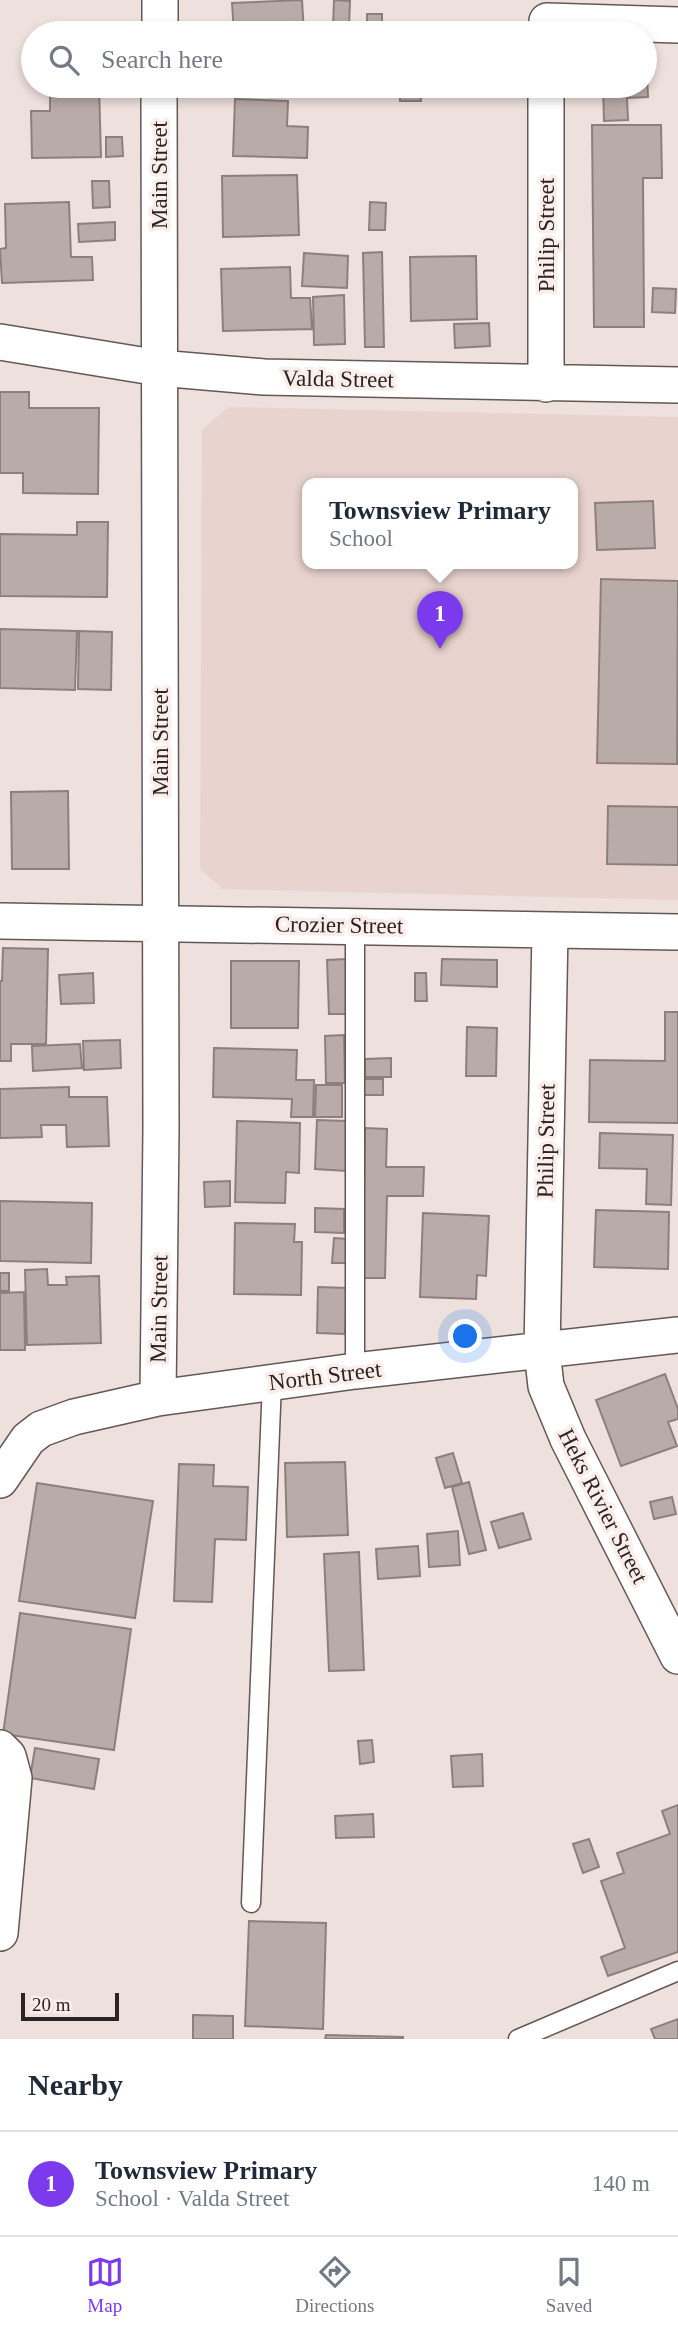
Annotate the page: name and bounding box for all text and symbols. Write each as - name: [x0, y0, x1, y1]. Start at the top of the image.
- search box: [21, 21, 657, 98]
- icon: search: [45, 41, 83, 79]
- text: Search here: [101, 45, 223, 74]
- street label: Main Street: [147, 120, 172, 229]
- street label: Philip Street: [534, 177, 559, 292]
- street label: Valda Street: [282, 366, 395, 392]
- popup: [302, 478, 578, 569]
- text: Townsview Primary: [329, 496, 551, 525]
- text: School: [329, 526, 393, 551]
- pin: 1: [417, 591, 463, 649]
- street label: Main Street: [148, 687, 173, 796]
- street label: Crozier Street: [275, 911, 404, 939]
- street label: Philip Street: [533, 1083, 560, 1198]
- street label: Main Street: [146, 1254, 172, 1363]
- your location: [448, 1319, 482, 1353]
- street label: North Street: [267, 1357, 383, 1395]
- street label: Heks Rivier Street: [553, 1425, 653, 1588]
- scale bar: [21, 1990, 119, 2022]
- text: 20 m: [32, 1994, 71, 2015]
- text: Nearby: [28, 2068, 123, 2101]
- text: Townsview Primary: [95, 2156, 317, 2185]
- text: 1: [45, 2171, 57, 2196]
- text: 140 m: [592, 2171, 650, 2196]
- text: School · Valda Street: [95, 2186, 289, 2211]
- tab: Map: [86, 2253, 124, 2317]
- tab: Directions: [295, 2253, 374, 2317]
- tab: Saved: [546, 2253, 592, 2317]

